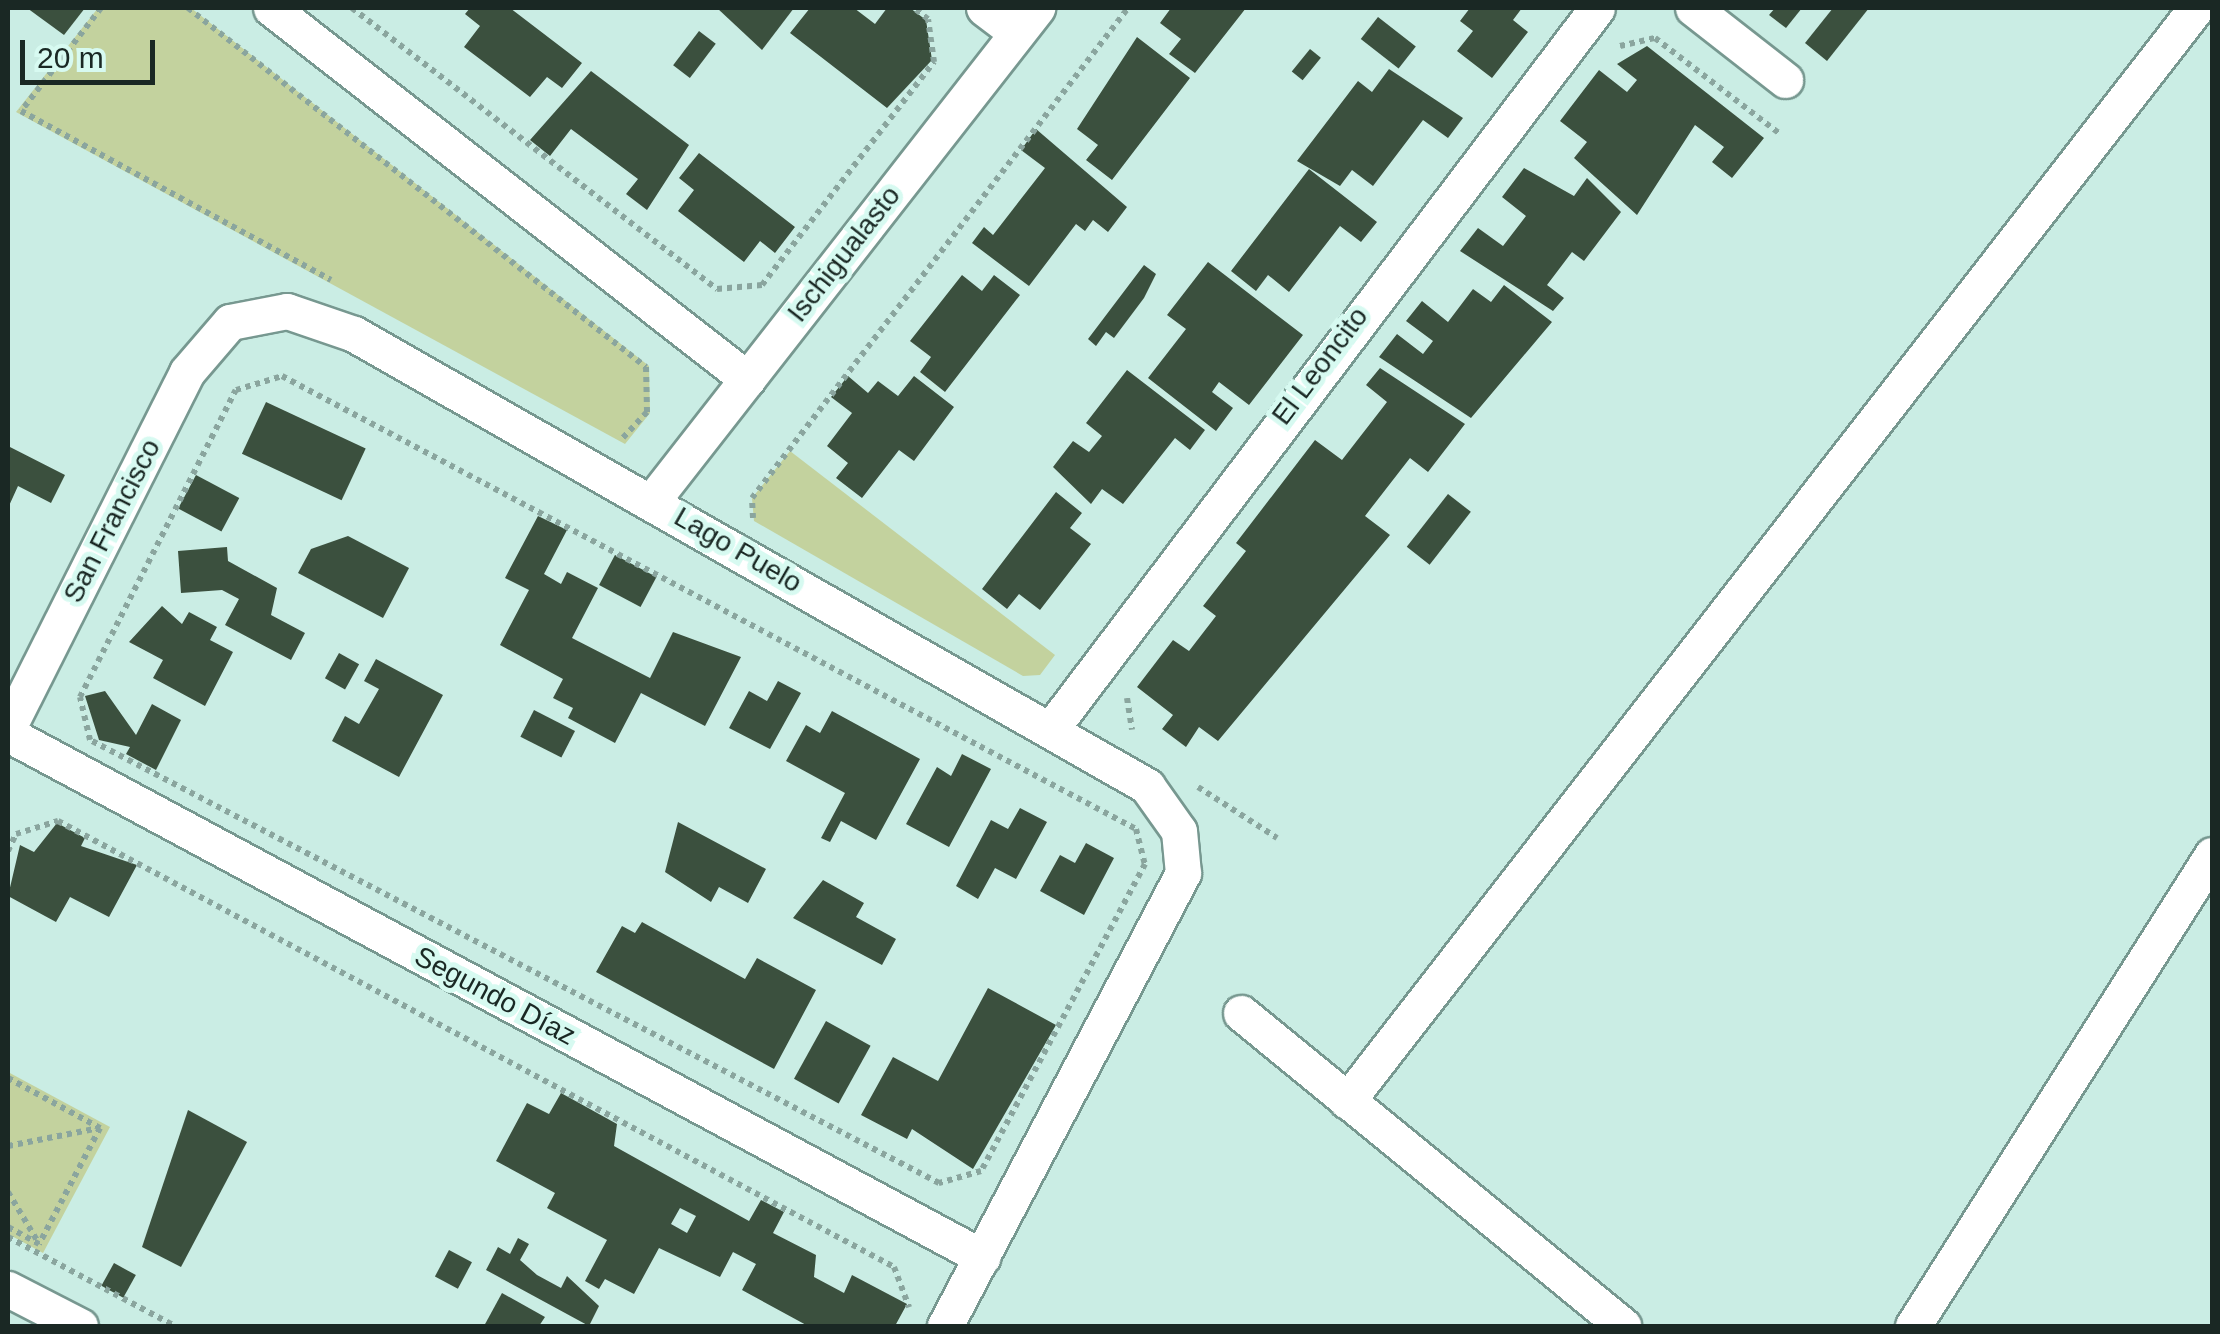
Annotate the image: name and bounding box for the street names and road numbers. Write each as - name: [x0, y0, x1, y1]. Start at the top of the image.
- street label: Ischigualasto: [780, 179, 908, 329]
- street label: El Leoncito: [1265, 301, 1375, 431]
- street label: San Francisco: [56, 434, 168, 608]
- street label: Lago Puelo: [668, 500, 808, 600]
- street label: Segundo Díaz: [409, 940, 581, 1052]

